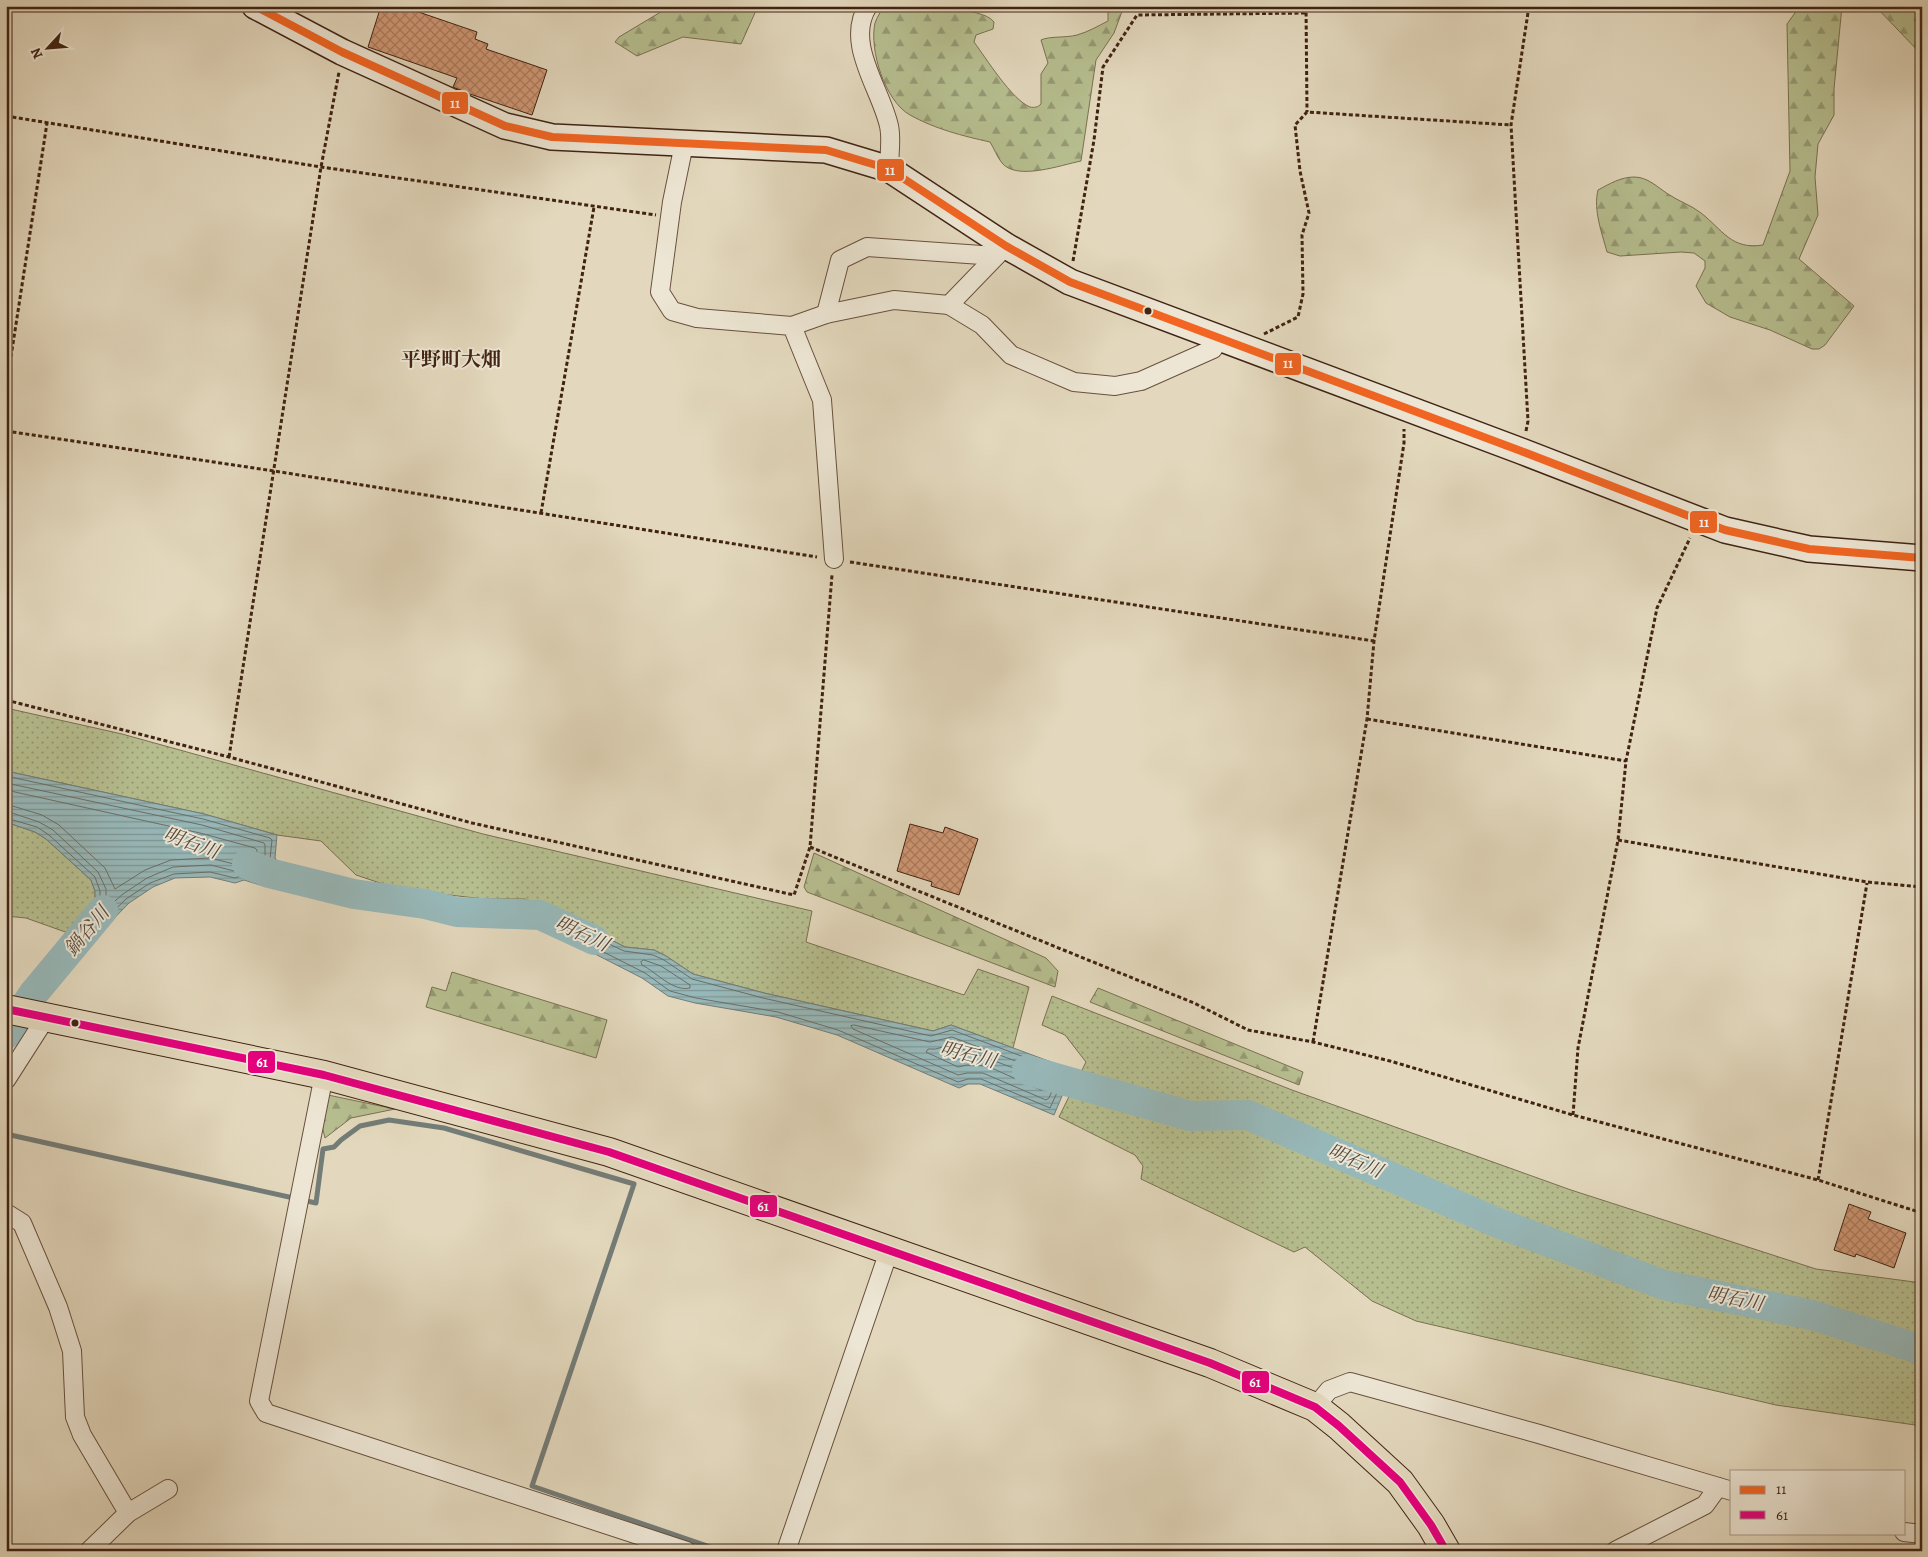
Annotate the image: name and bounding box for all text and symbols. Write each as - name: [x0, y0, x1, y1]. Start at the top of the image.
- north arrow: [22, 22, 72, 72]
- text: N: [26, 45, 48, 62]
- line badge: 11: [441, 91, 469, 115]
- text: 11: [450, 94, 460, 113]
- line badge: 11: [876, 158, 905, 182]
- text: 11: [885, 161, 895, 180]
- unlabelled marker: [1143, 306, 1153, 316]
- district label: 平野町大畑: [401, 346, 501, 373]
- line badge: 11: [1274, 352, 1302, 376]
- text: 11: [1283, 354, 1293, 373]
- line badge: 11: [1689, 510, 1718, 534]
- text: 11: [1699, 513, 1709, 532]
- water label: 明石川: [160, 821, 224, 866]
- water label: 鍋谷川: [59, 899, 117, 961]
- water label: 明石川: [551, 910, 615, 959]
- unlabelled marker: [70, 1018, 80, 1028]
- water label: 明石川: [937, 1035, 1001, 1075]
- line badge: 61: [247, 1050, 276, 1074]
- text: 61: [256, 1053, 268, 1072]
- water label: 明石川: [1324, 1138, 1388, 1185]
- line badge: 61: [749, 1194, 778, 1218]
- text: 61: [757, 1197, 769, 1216]
- water label: 明石川: [1705, 1281, 1767, 1318]
- line badge: 61: [1241, 1370, 1270, 1394]
- text: 61: [1249, 1373, 1261, 1392]
- legend: [1730, 1470, 1906, 1534]
- text: 11: [1776, 1479, 1786, 1499]
- text: 61: [1776, 1505, 1788, 1525]

